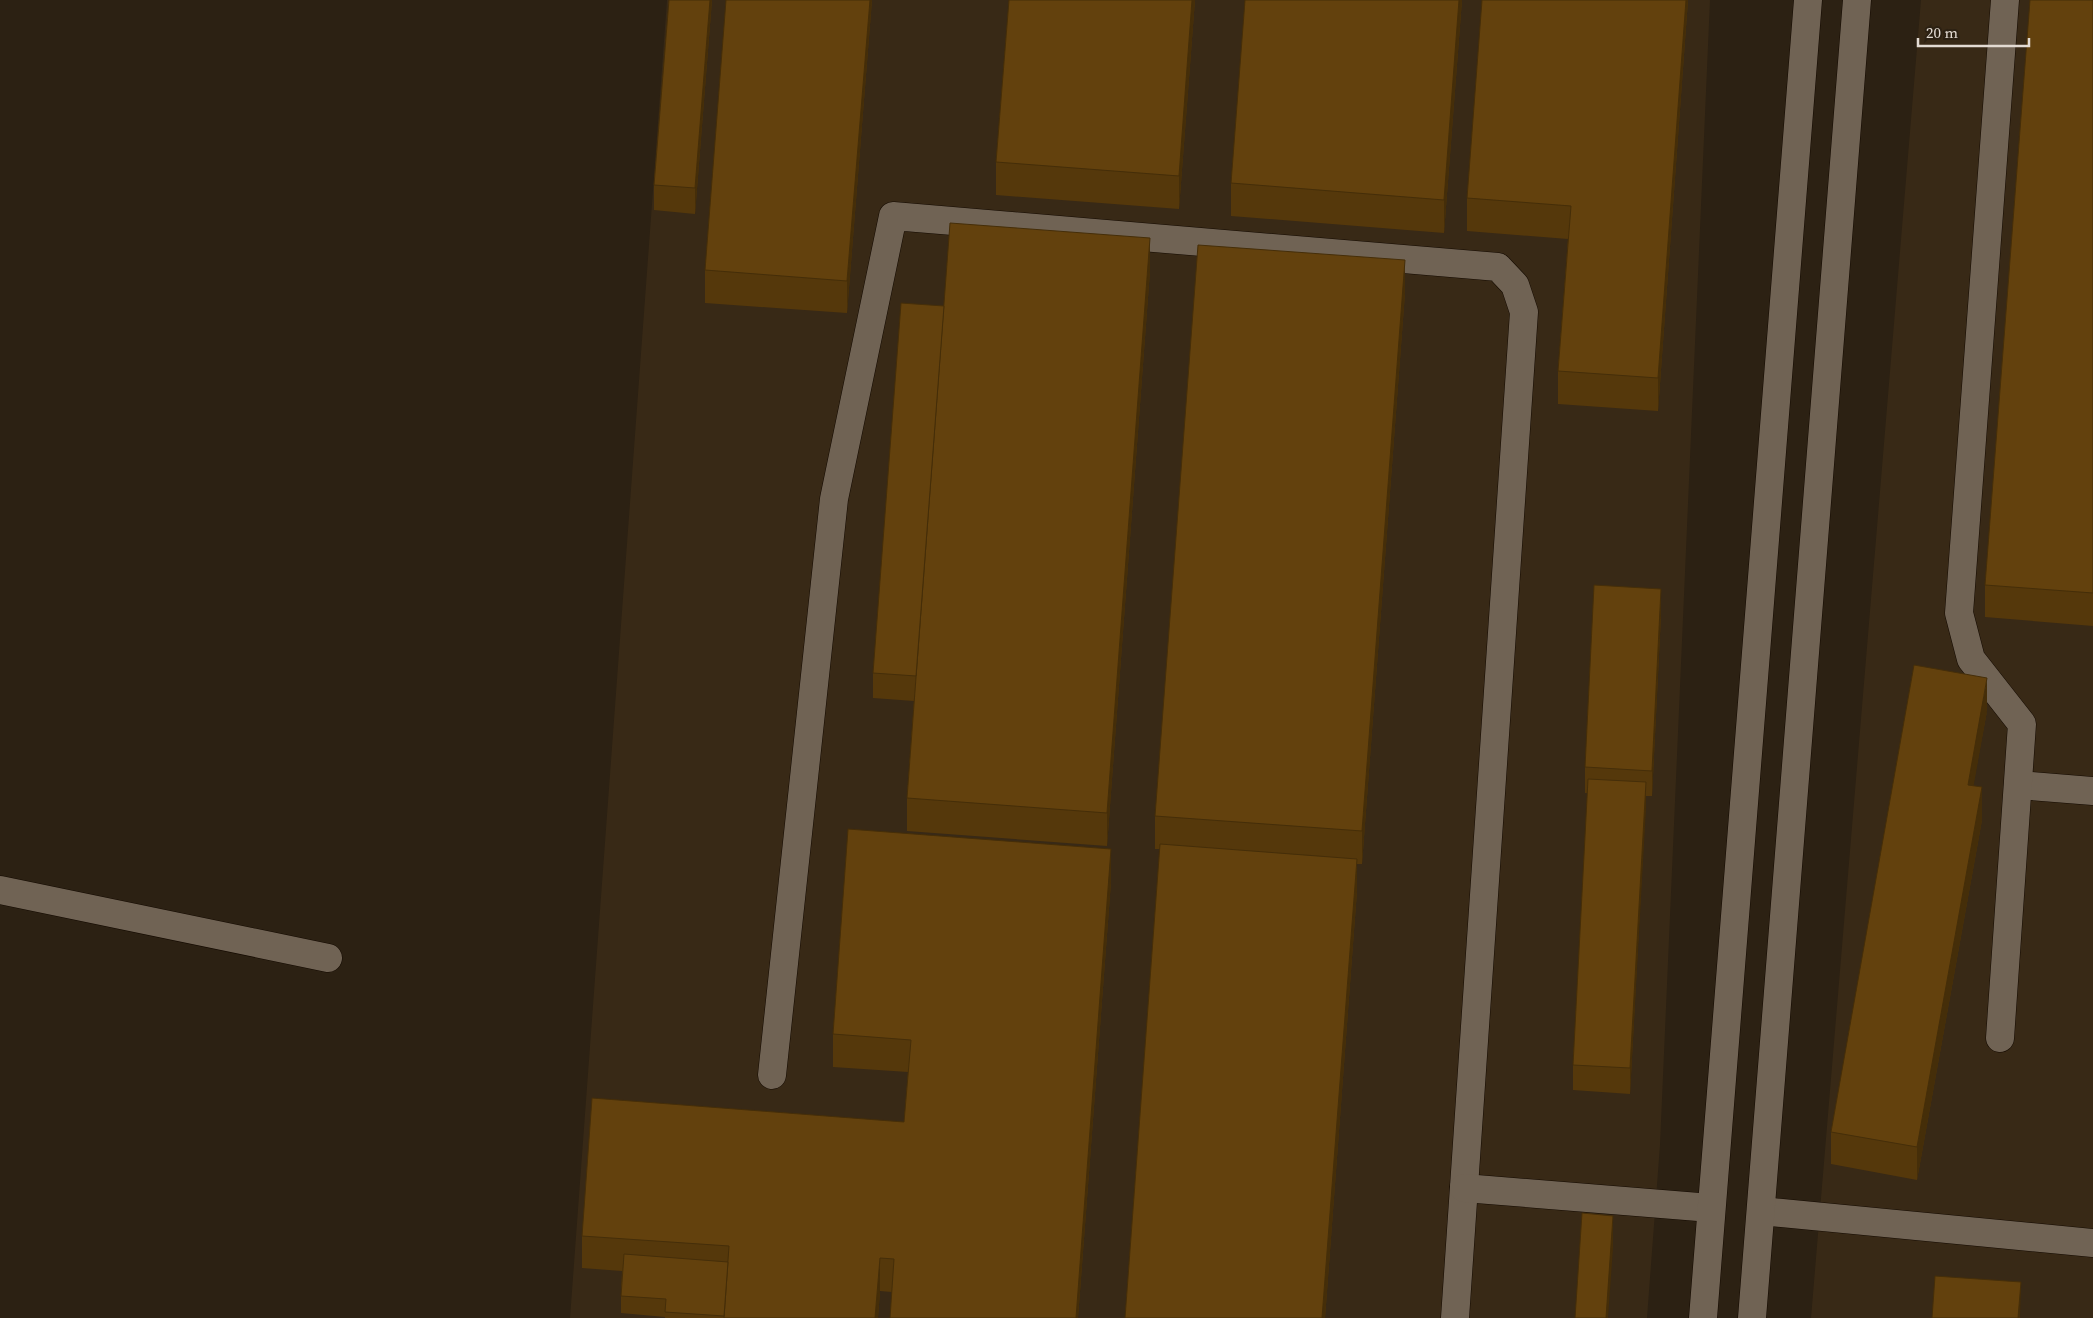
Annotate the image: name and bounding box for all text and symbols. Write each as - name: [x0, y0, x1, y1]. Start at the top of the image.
- scale bar: [1918, 15, 2029, 47]
- text: 20 m: [1926, 22, 1958, 43]

